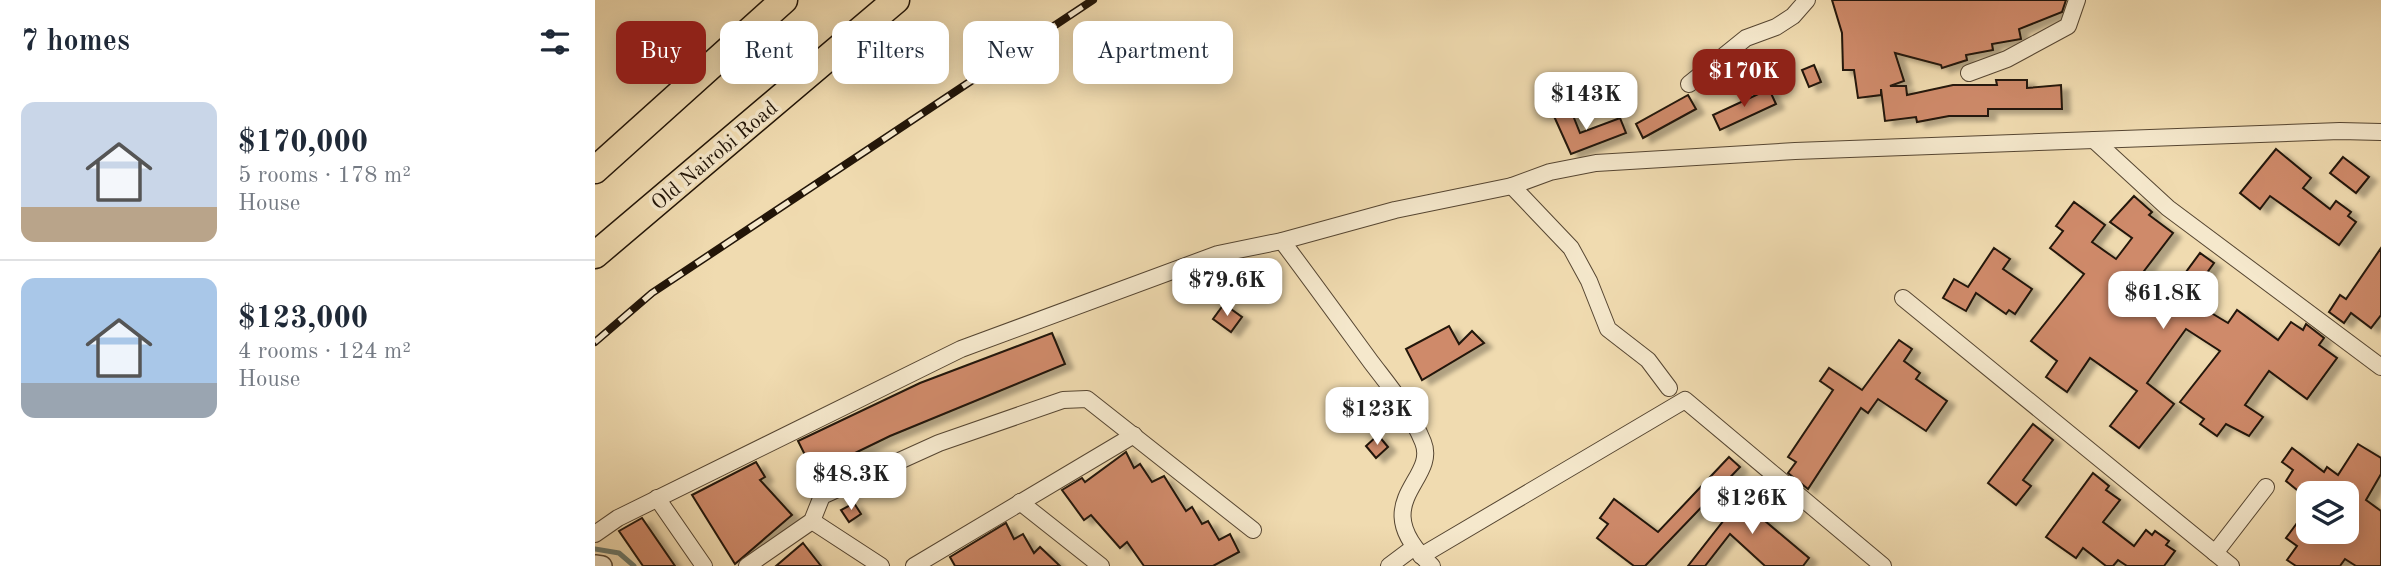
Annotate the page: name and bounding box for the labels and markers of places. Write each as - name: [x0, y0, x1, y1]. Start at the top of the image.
- pin: $170K: [1695, 50, 1793, 109]
- pin: $143K: [1537, 72, 1635, 132]
- pin: $79.6K: [1170, 258, 1284, 318]
- pin: $61.8K: [2106, 272, 2220, 331]
- pin: $123K: [1328, 388, 1426, 447]
- pin: $48.3K: [794, 452, 908, 512]
- pin: $126K: [1703, 476, 1801, 536]

